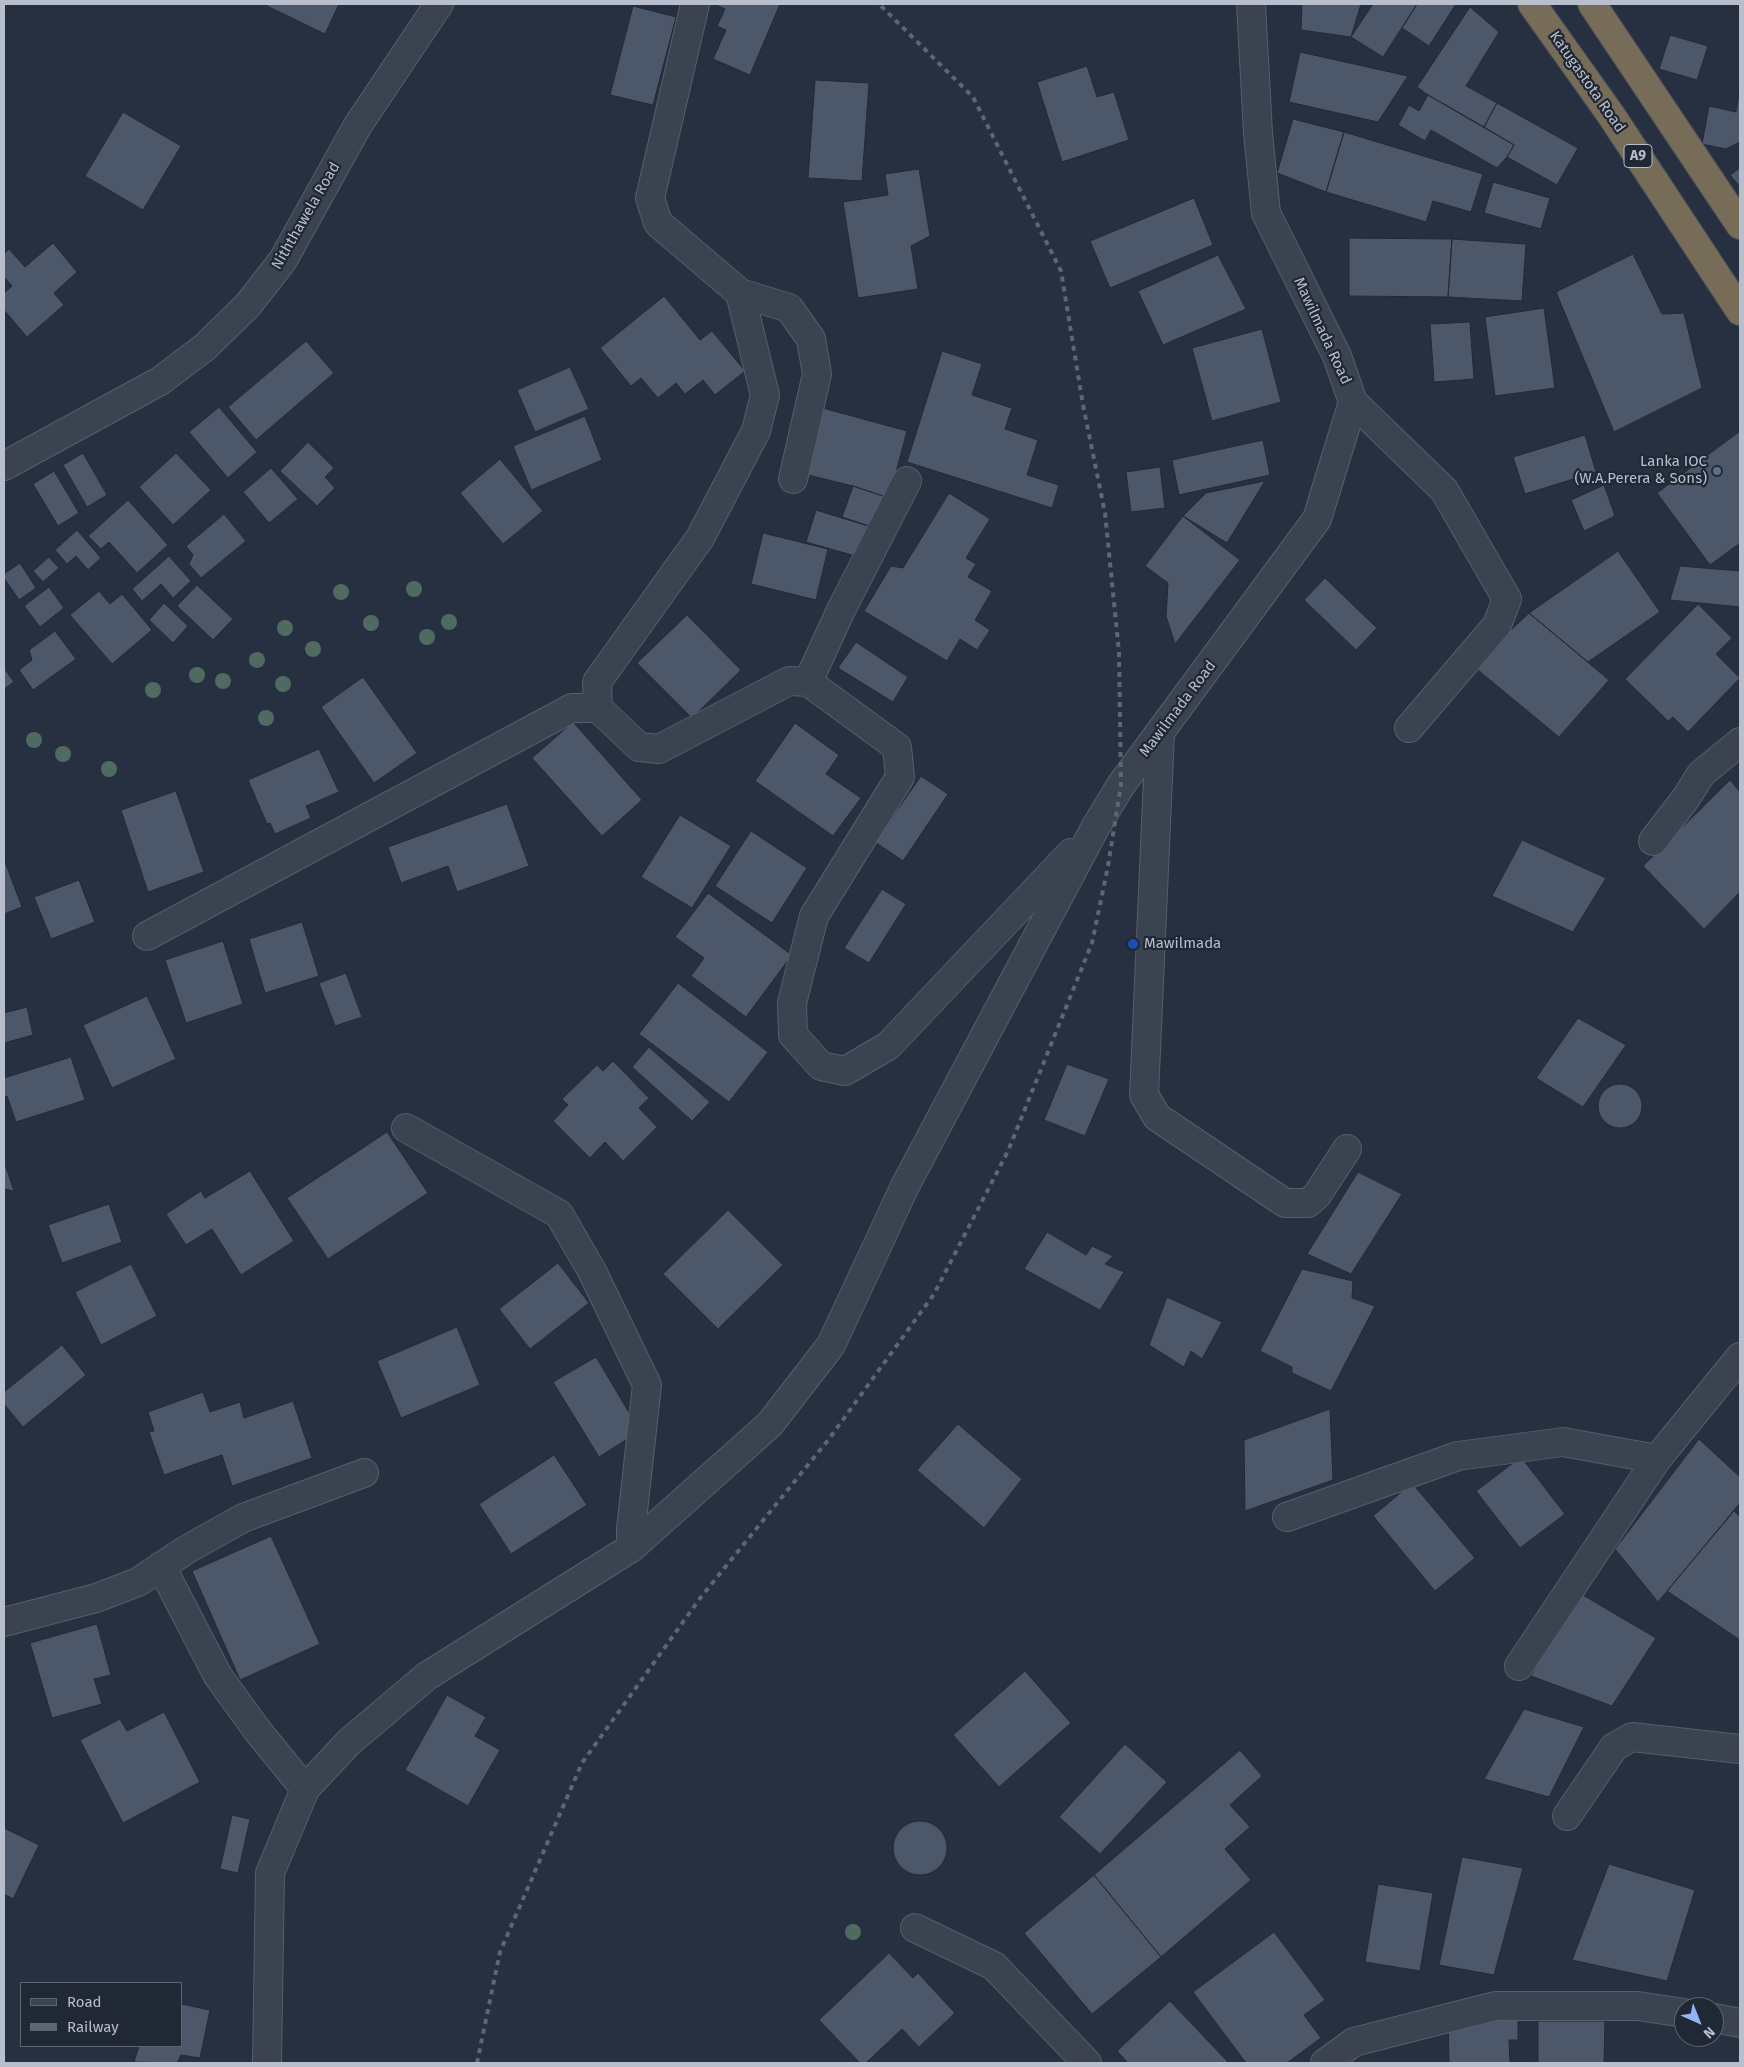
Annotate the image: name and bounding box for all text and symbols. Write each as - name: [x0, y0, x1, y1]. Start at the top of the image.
- street label: Katugastota Road: [1545, 28, 1629, 136]
- road number: A9: [1624, 144, 1652, 168]
- street label: Niththawela Road: [268, 159, 344, 273]
- street label: Mawilmada Road: [1289, 275, 1355, 387]
- place label: Lanka IOC (W.A.Perera & Sons): [1574, 453, 1707, 488]
- marker: Lanka IOC (W.A.Perera & Sons): [1711, 465, 1723, 477]
- street label: Mawilmada Road: [1136, 657, 1220, 761]
- place label: Mawilmada: [1144, 935, 1221, 953]
- marker: Mawilmada: [1126, 937, 1140, 951]
- legend: [20, 1982, 182, 2047]
- text: Road: [67, 1993, 102, 2011]
- north arrow: [1674, 1997, 1724, 2047]
- text: Railway: [67, 2018, 119, 2036]
- text: N: [1700, 2023, 1718, 2042]

